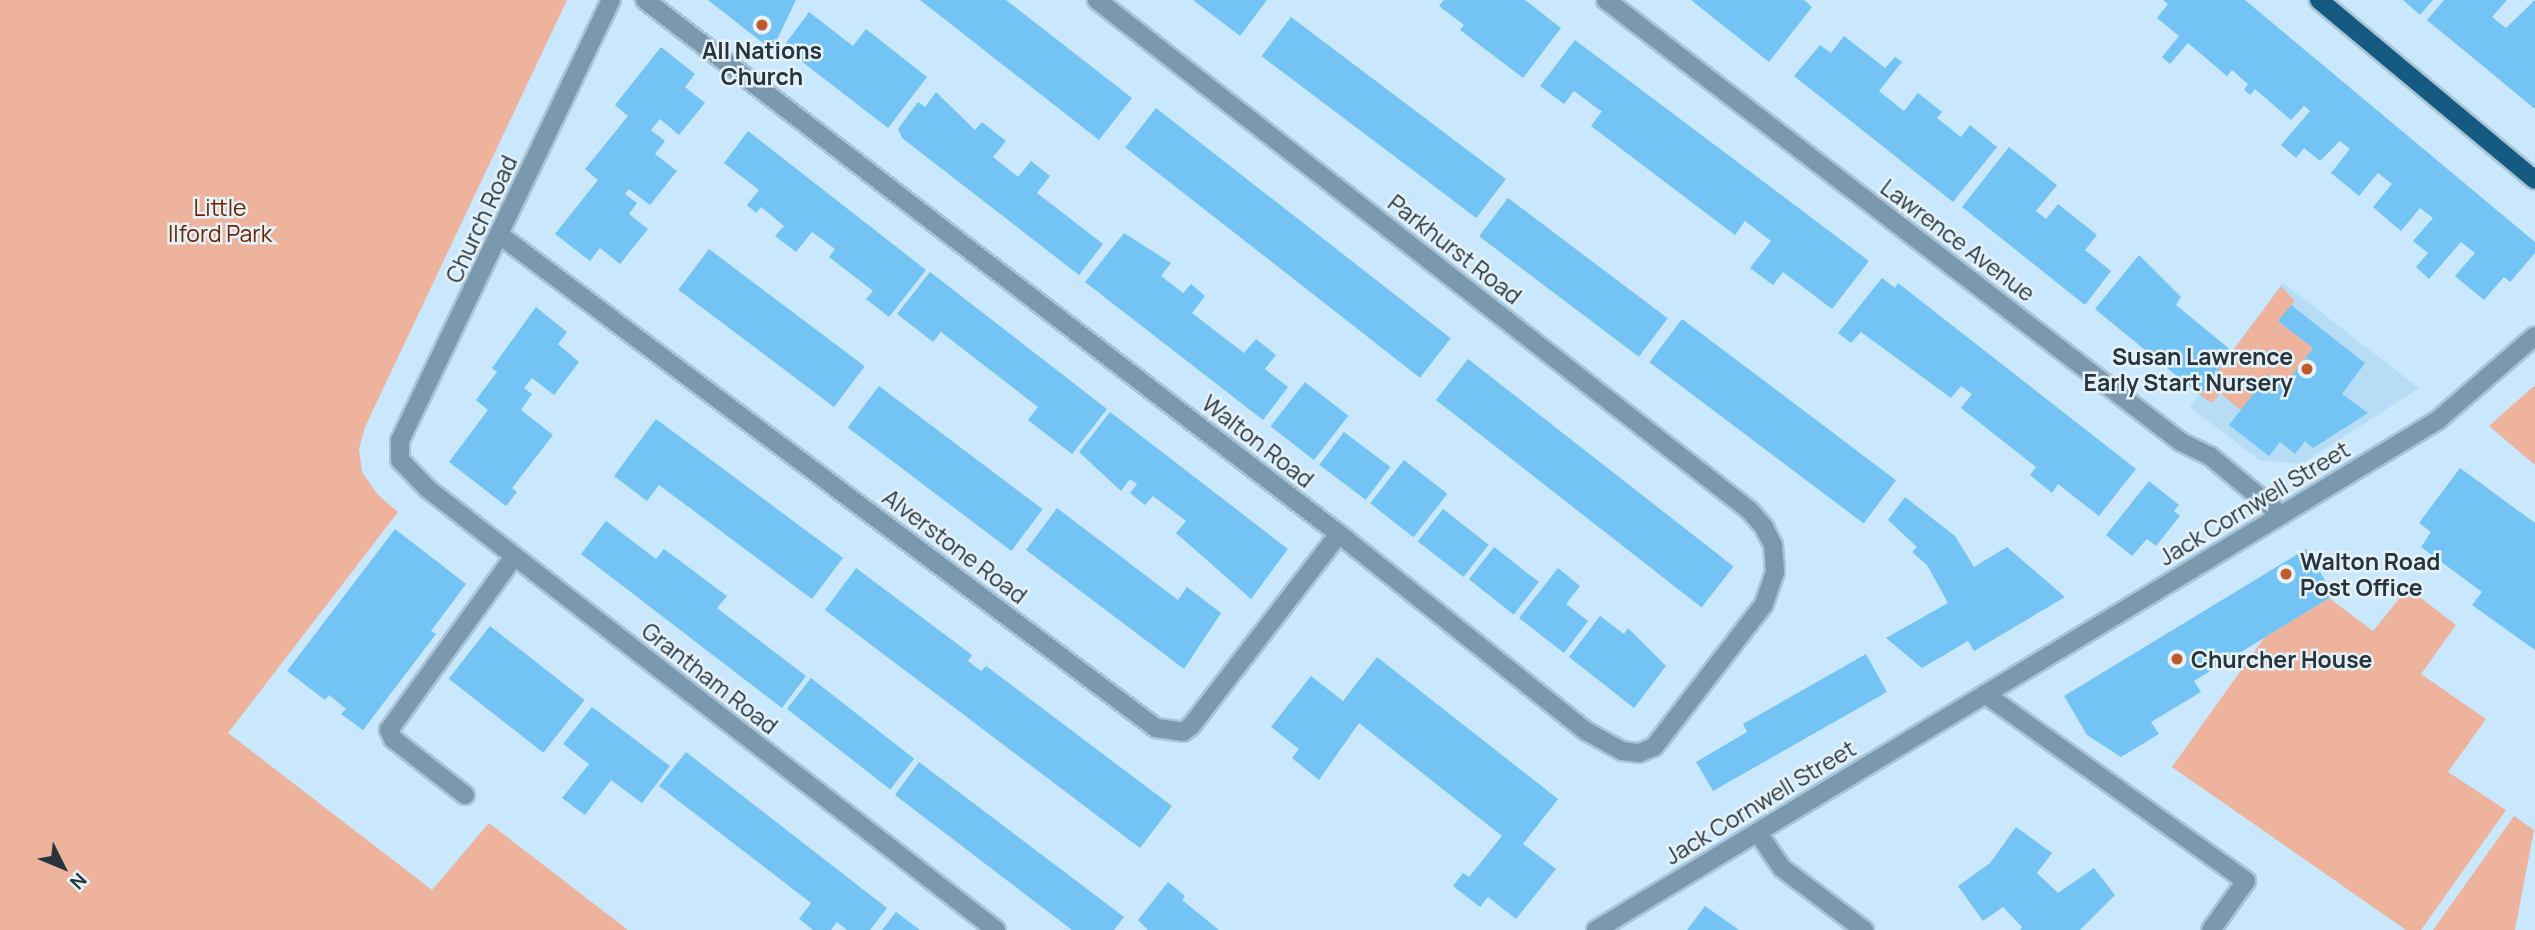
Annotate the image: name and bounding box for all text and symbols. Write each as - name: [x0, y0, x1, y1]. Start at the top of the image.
- marker: All Nations Church: [754, 17, 770, 33]
- place label: All Nations Church: [702, 36, 822, 90]
- street label: Church Road: [439, 151, 523, 287]
- street label: Lawrence Avenue: [1876, 173, 2040, 307]
- street label: Parkhurst Road: [1383, 188, 1527, 310]
- park label: Little Ilford Park: [168, 193, 272, 247]
- place label: Susan Lawrence Early Start Nursery: [2084, 342, 2293, 396]
- marker: Susan Lawrence Early Start Nursery: [2299, 361, 2315, 377]
- street label: Walton Road: [1197, 389, 1319, 493]
- street label: Jack Cornwell Street: [2154, 435, 2354, 571]
- street label: Alverstone Road: [878, 483, 1032, 609]
- place label: Walton Road Post Office: [2300, 547, 2440, 601]
- marker: Walton Road Post Office: [2278, 566, 2294, 582]
- street label: Grantham Road: [637, 616, 783, 740]
- place label: Churcher House: [2191, 645, 2372, 673]
- marker: Churcher House: [2169, 651, 2185, 667]
- street label: Jack Cornwell Street: [1660, 734, 1860, 870]
- north arrow: [28, 832, 98, 902]
- text: N: [64, 867, 93, 895]

